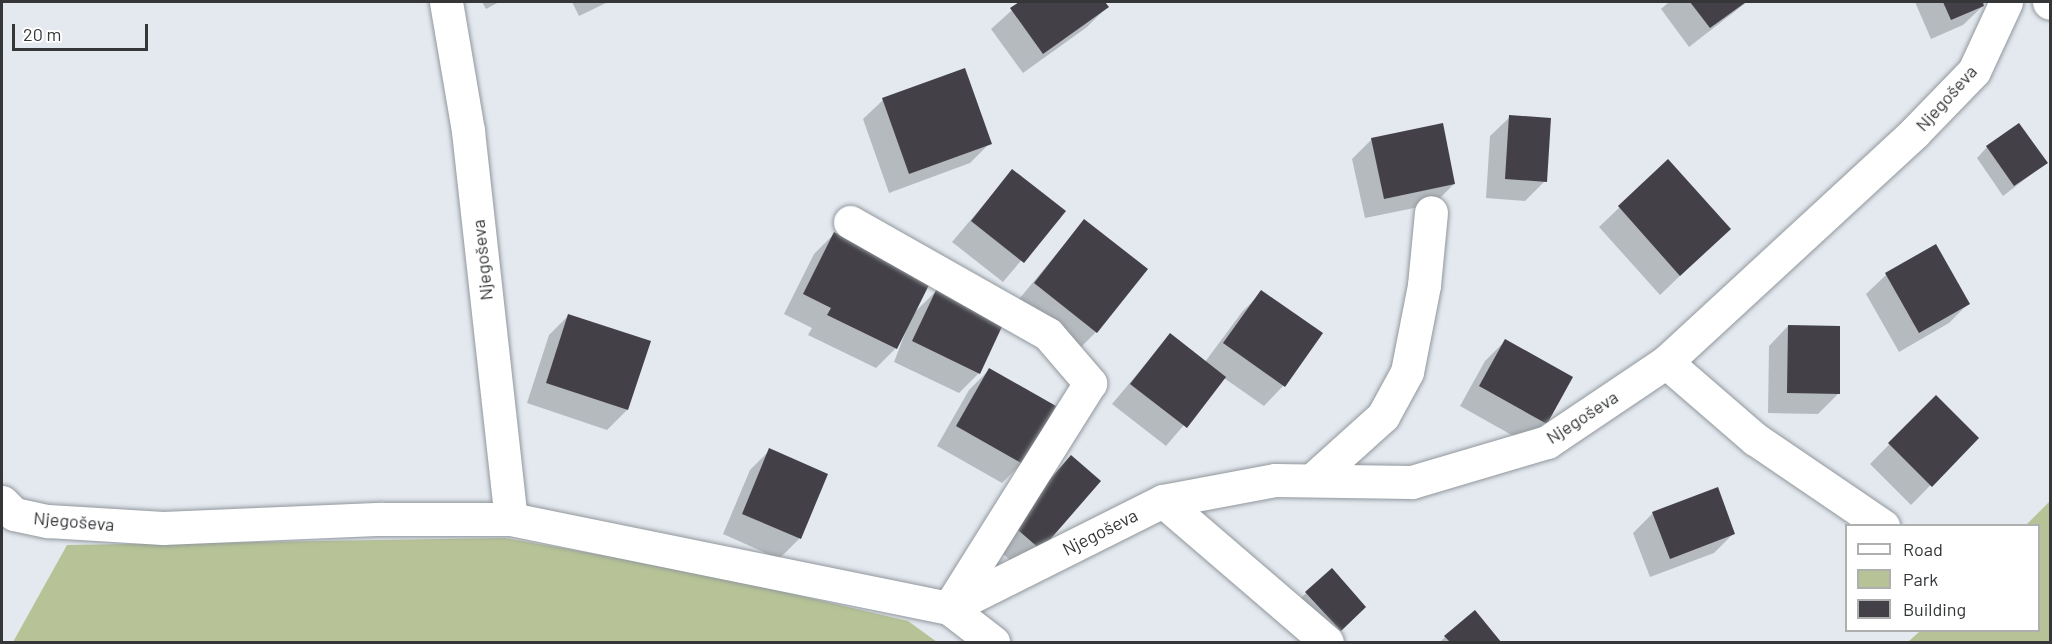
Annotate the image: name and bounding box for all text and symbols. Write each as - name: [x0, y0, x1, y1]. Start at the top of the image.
- scale bar: [15, 12, 152, 50]
- text: 20 m: [23, 23, 61, 45]
- street label: Njegoševa: [1911, 61, 1981, 135]
- street label: Njegoševa: [467, 218, 497, 302]
- street label: Njegoševa: [1542, 386, 1622, 448]
- street label: Njegoševa: [1059, 504, 1141, 560]
- street label: Njegoševa: [33, 507, 115, 535]
- legend: [1845, 524, 2040, 632]
- text: Road: [1903, 538, 1943, 560]
- text: Park: [1903, 568, 1938, 590]
- text: Building: [1903, 598, 1966, 620]

